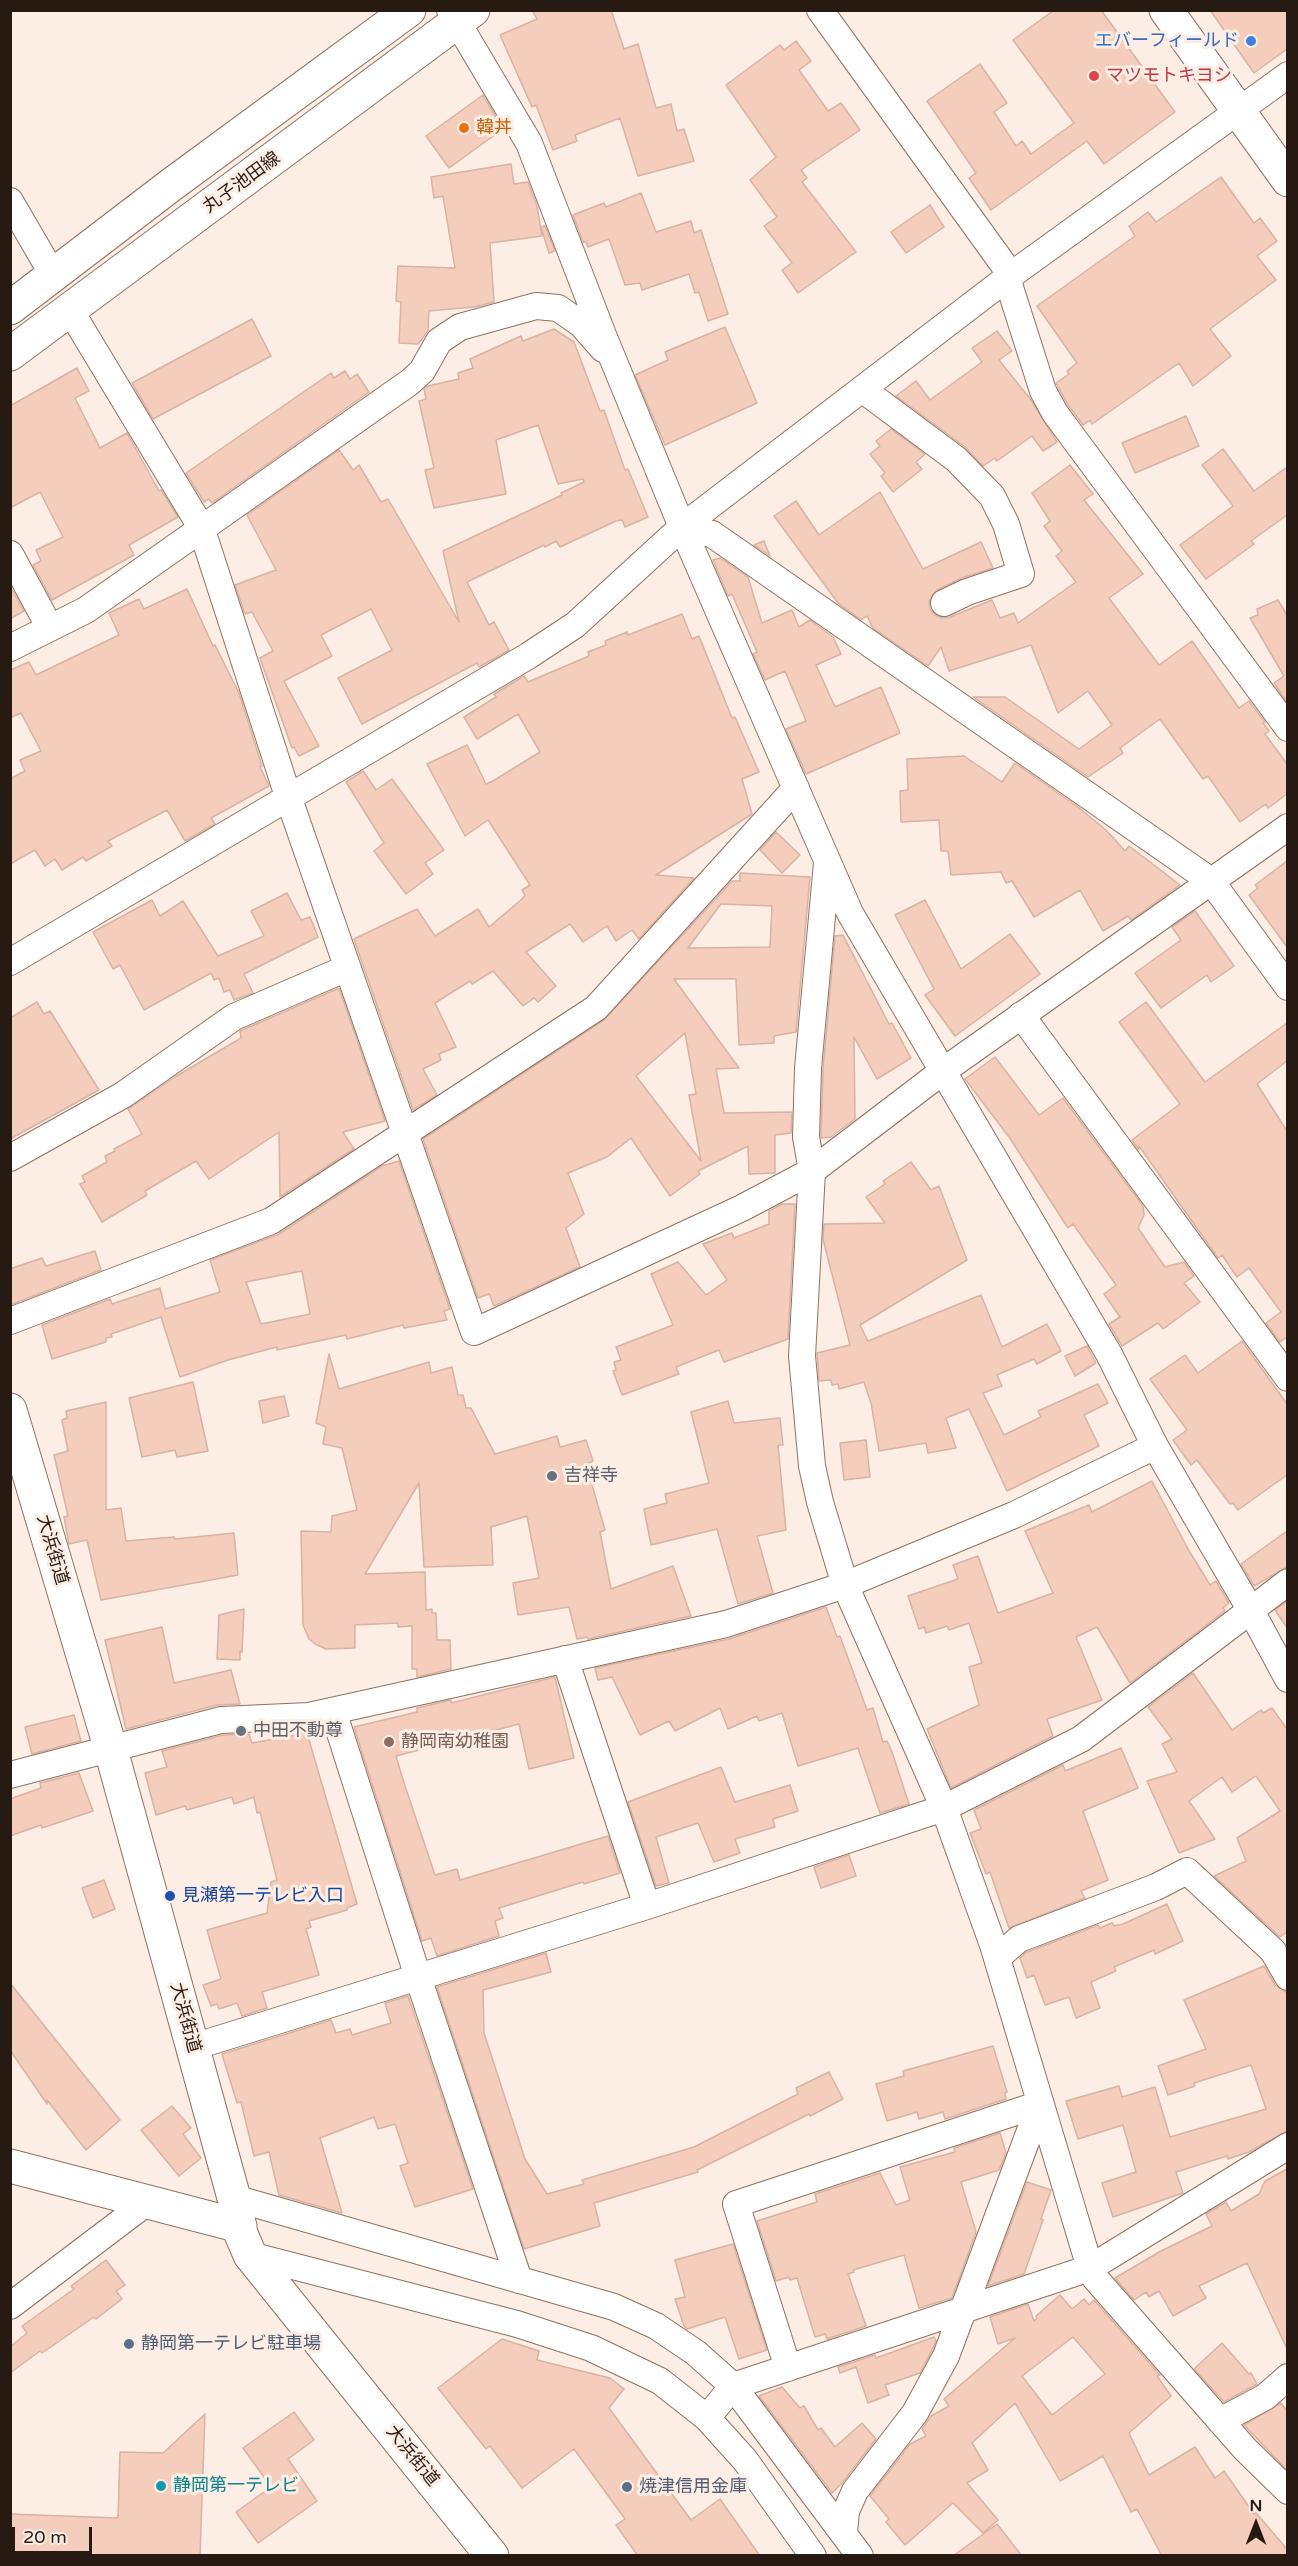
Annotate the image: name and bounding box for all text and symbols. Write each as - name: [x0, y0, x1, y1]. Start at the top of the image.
- place label: エバーフィールド: [1095, 30, 1239, 52]
- marker: エバーフィールド: [1244, 34, 1258, 48]
- place label: マツモトキヨシ: [1106, 65, 1232, 87]
- marker: マツモトキヨシ: [1087, 69, 1101, 83]
- place label: 韓丼: [476, 117, 512, 139]
- marker: 韓丼: [457, 121, 471, 135]
- street label: 丸子池田線: [199, 148, 285, 218]
- place label: 吉祥寺: [564, 1465, 618, 1487]
- marker: 吉祥寺: [545, 1469, 559, 1483]
- street label: 大浜街道: [32, 1512, 72, 1588]
- place label: 中田不動尊: [253, 1720, 343, 1742]
- marker: 中田不動尊: [234, 1724, 248, 1738]
- place label: 静岡南幼稚園: [401, 1731, 509, 1753]
- marker: 静岡南幼稚園: [382, 1735, 396, 1749]
- place label: 見瀬第一テレビ入口: [182, 1885, 344, 1907]
- marker: 見瀬第一テレビ入口: [163, 1889, 177, 1903]
- street label: 大浜街道: [165, 1980, 205, 2056]
- place label: 静岡第一テレビ駐車場: [141, 2333, 321, 2355]
- marker: 静岡第一テレビ駐車場: [122, 2337, 136, 2351]
- street label: 大浜街道: [381, 2421, 443, 2491]
- place label: 静岡第一テレビ: [173, 2475, 299, 2497]
- place label: 焼津信用金庫: [639, 2476, 747, 2498]
- marker: 静岡第一テレビ: [154, 2479, 168, 2493]
- marker: 焼津信用金庫: [620, 2480, 634, 2494]
- north arrow: [1226, 2494, 1286, 2554]
- text: N: [1250, 2496, 1262, 2516]
- scale bar: [15, 2515, 94, 2553]
- text: 20 m: [23, 2526, 67, 2548]

